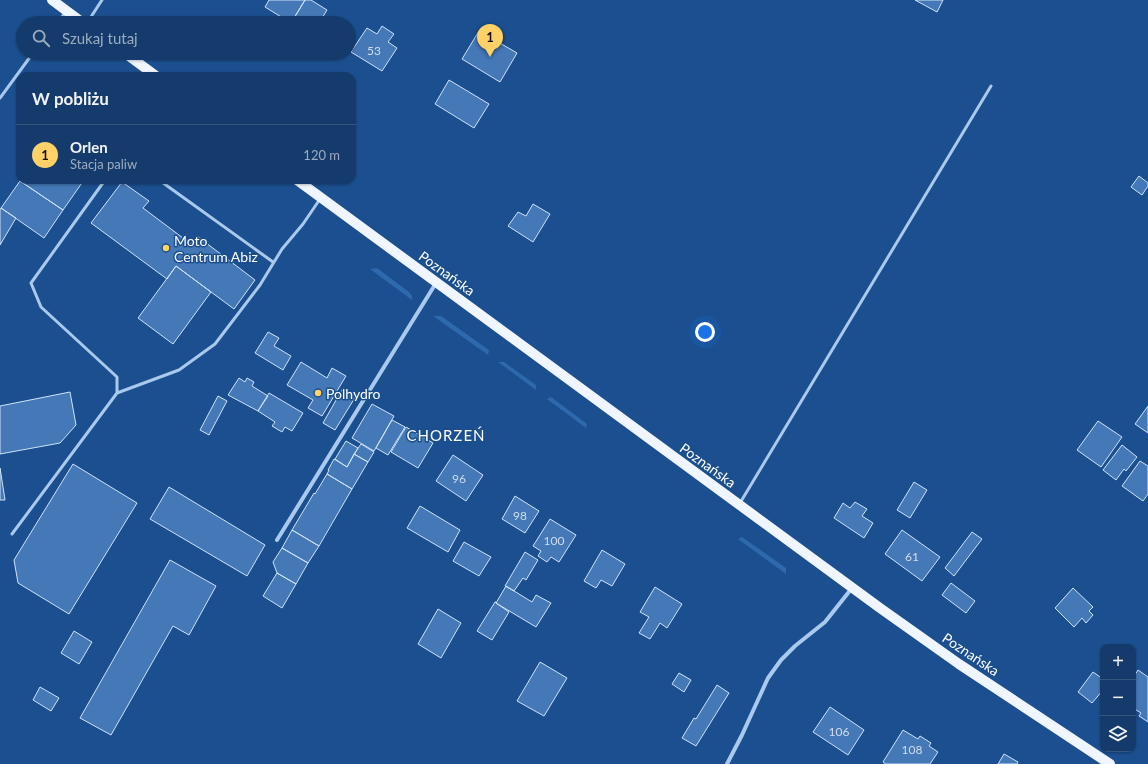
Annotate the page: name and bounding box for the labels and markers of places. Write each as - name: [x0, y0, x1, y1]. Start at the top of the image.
- pin: 1: [477, 24, 503, 57]
- place label: Moto Centrum Abiz: [174, 232, 258, 265]
- marker: Moto Centrum Abiz: [161, 243, 171, 253]
- place label: Polhydro: [326, 385, 381, 402]
- marker: Polhydro: [313, 388, 323, 398]

